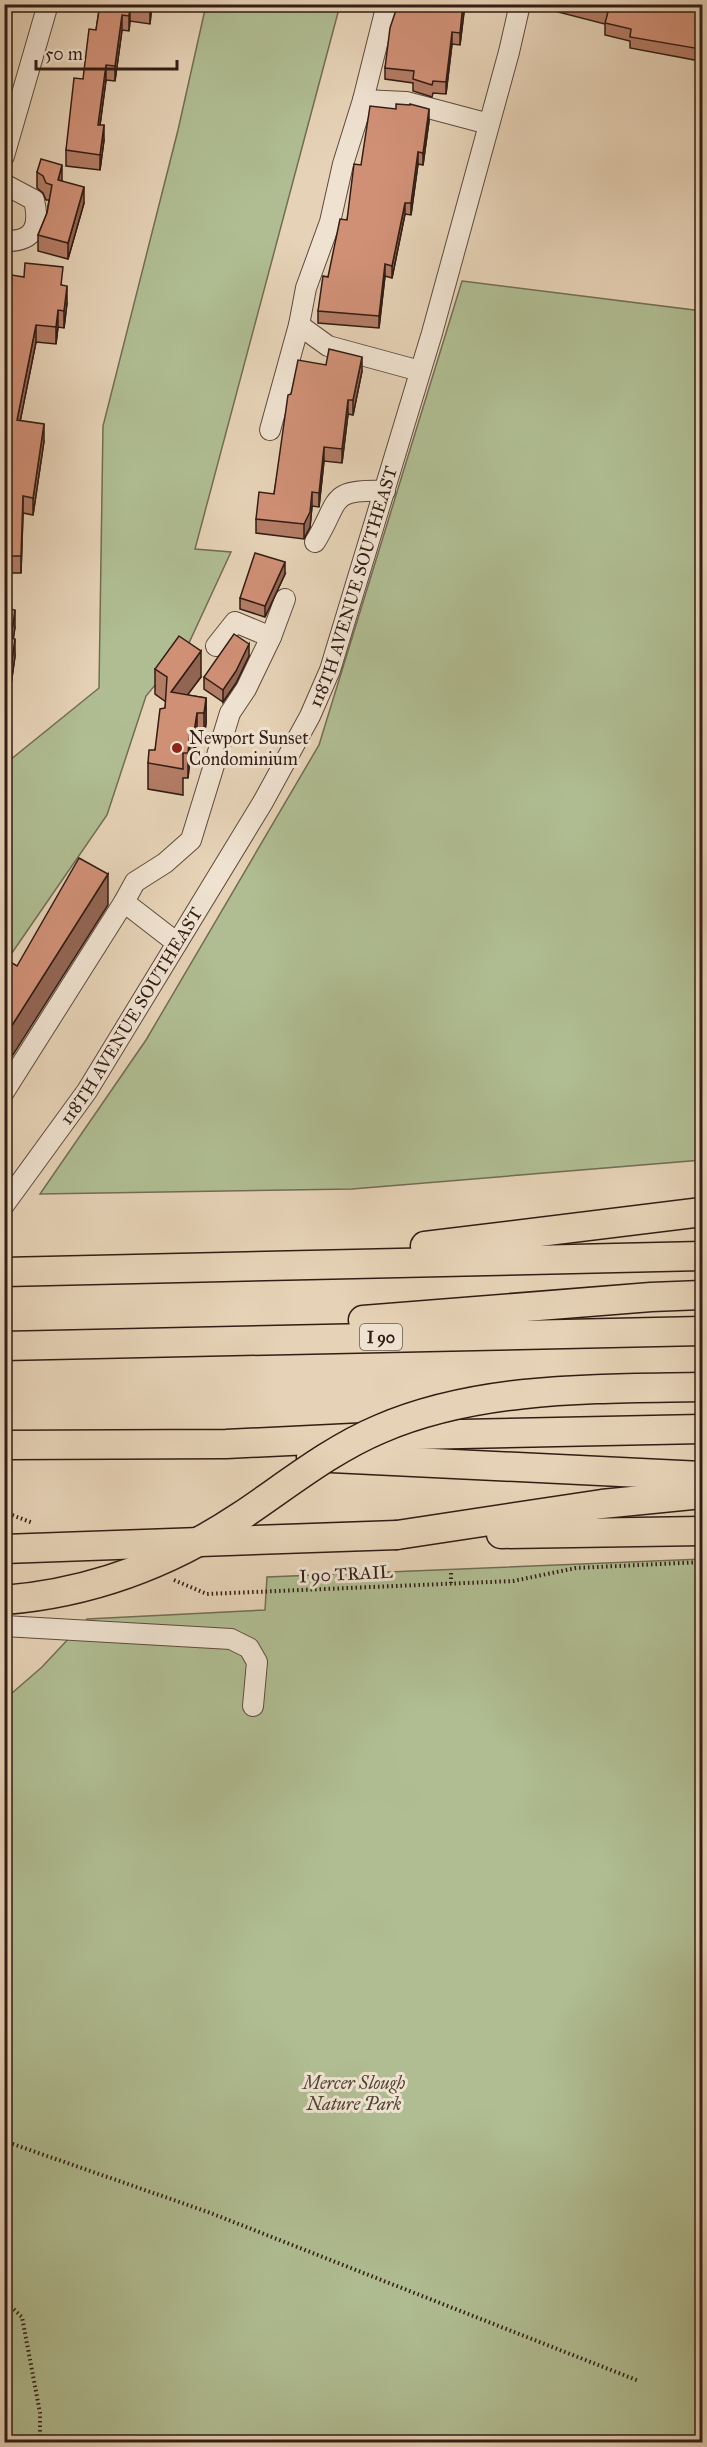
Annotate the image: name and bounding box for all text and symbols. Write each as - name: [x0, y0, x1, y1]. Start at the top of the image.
- scale bar: [36, 33, 177, 71]
- text: 50 m: [45, 43, 83, 65]
- street label: 118TH AVENUE SOUTHEAST: [304, 464, 402, 711]
- place label: Newport Sunset Condominium: [189, 727, 309, 770]
- marker: Newport Sunset Condominium: [170, 741, 184, 755]
- street label: 118TH AVENUE SOUTHEAST: [55, 903, 207, 1129]
- road number: I 90: [360, 1324, 402, 1350]
- street label: I 90 TRAIL: [299, 1561, 394, 1587]
- park label: Mercer Slough Nature Park: [301, 2072, 406, 2115]

